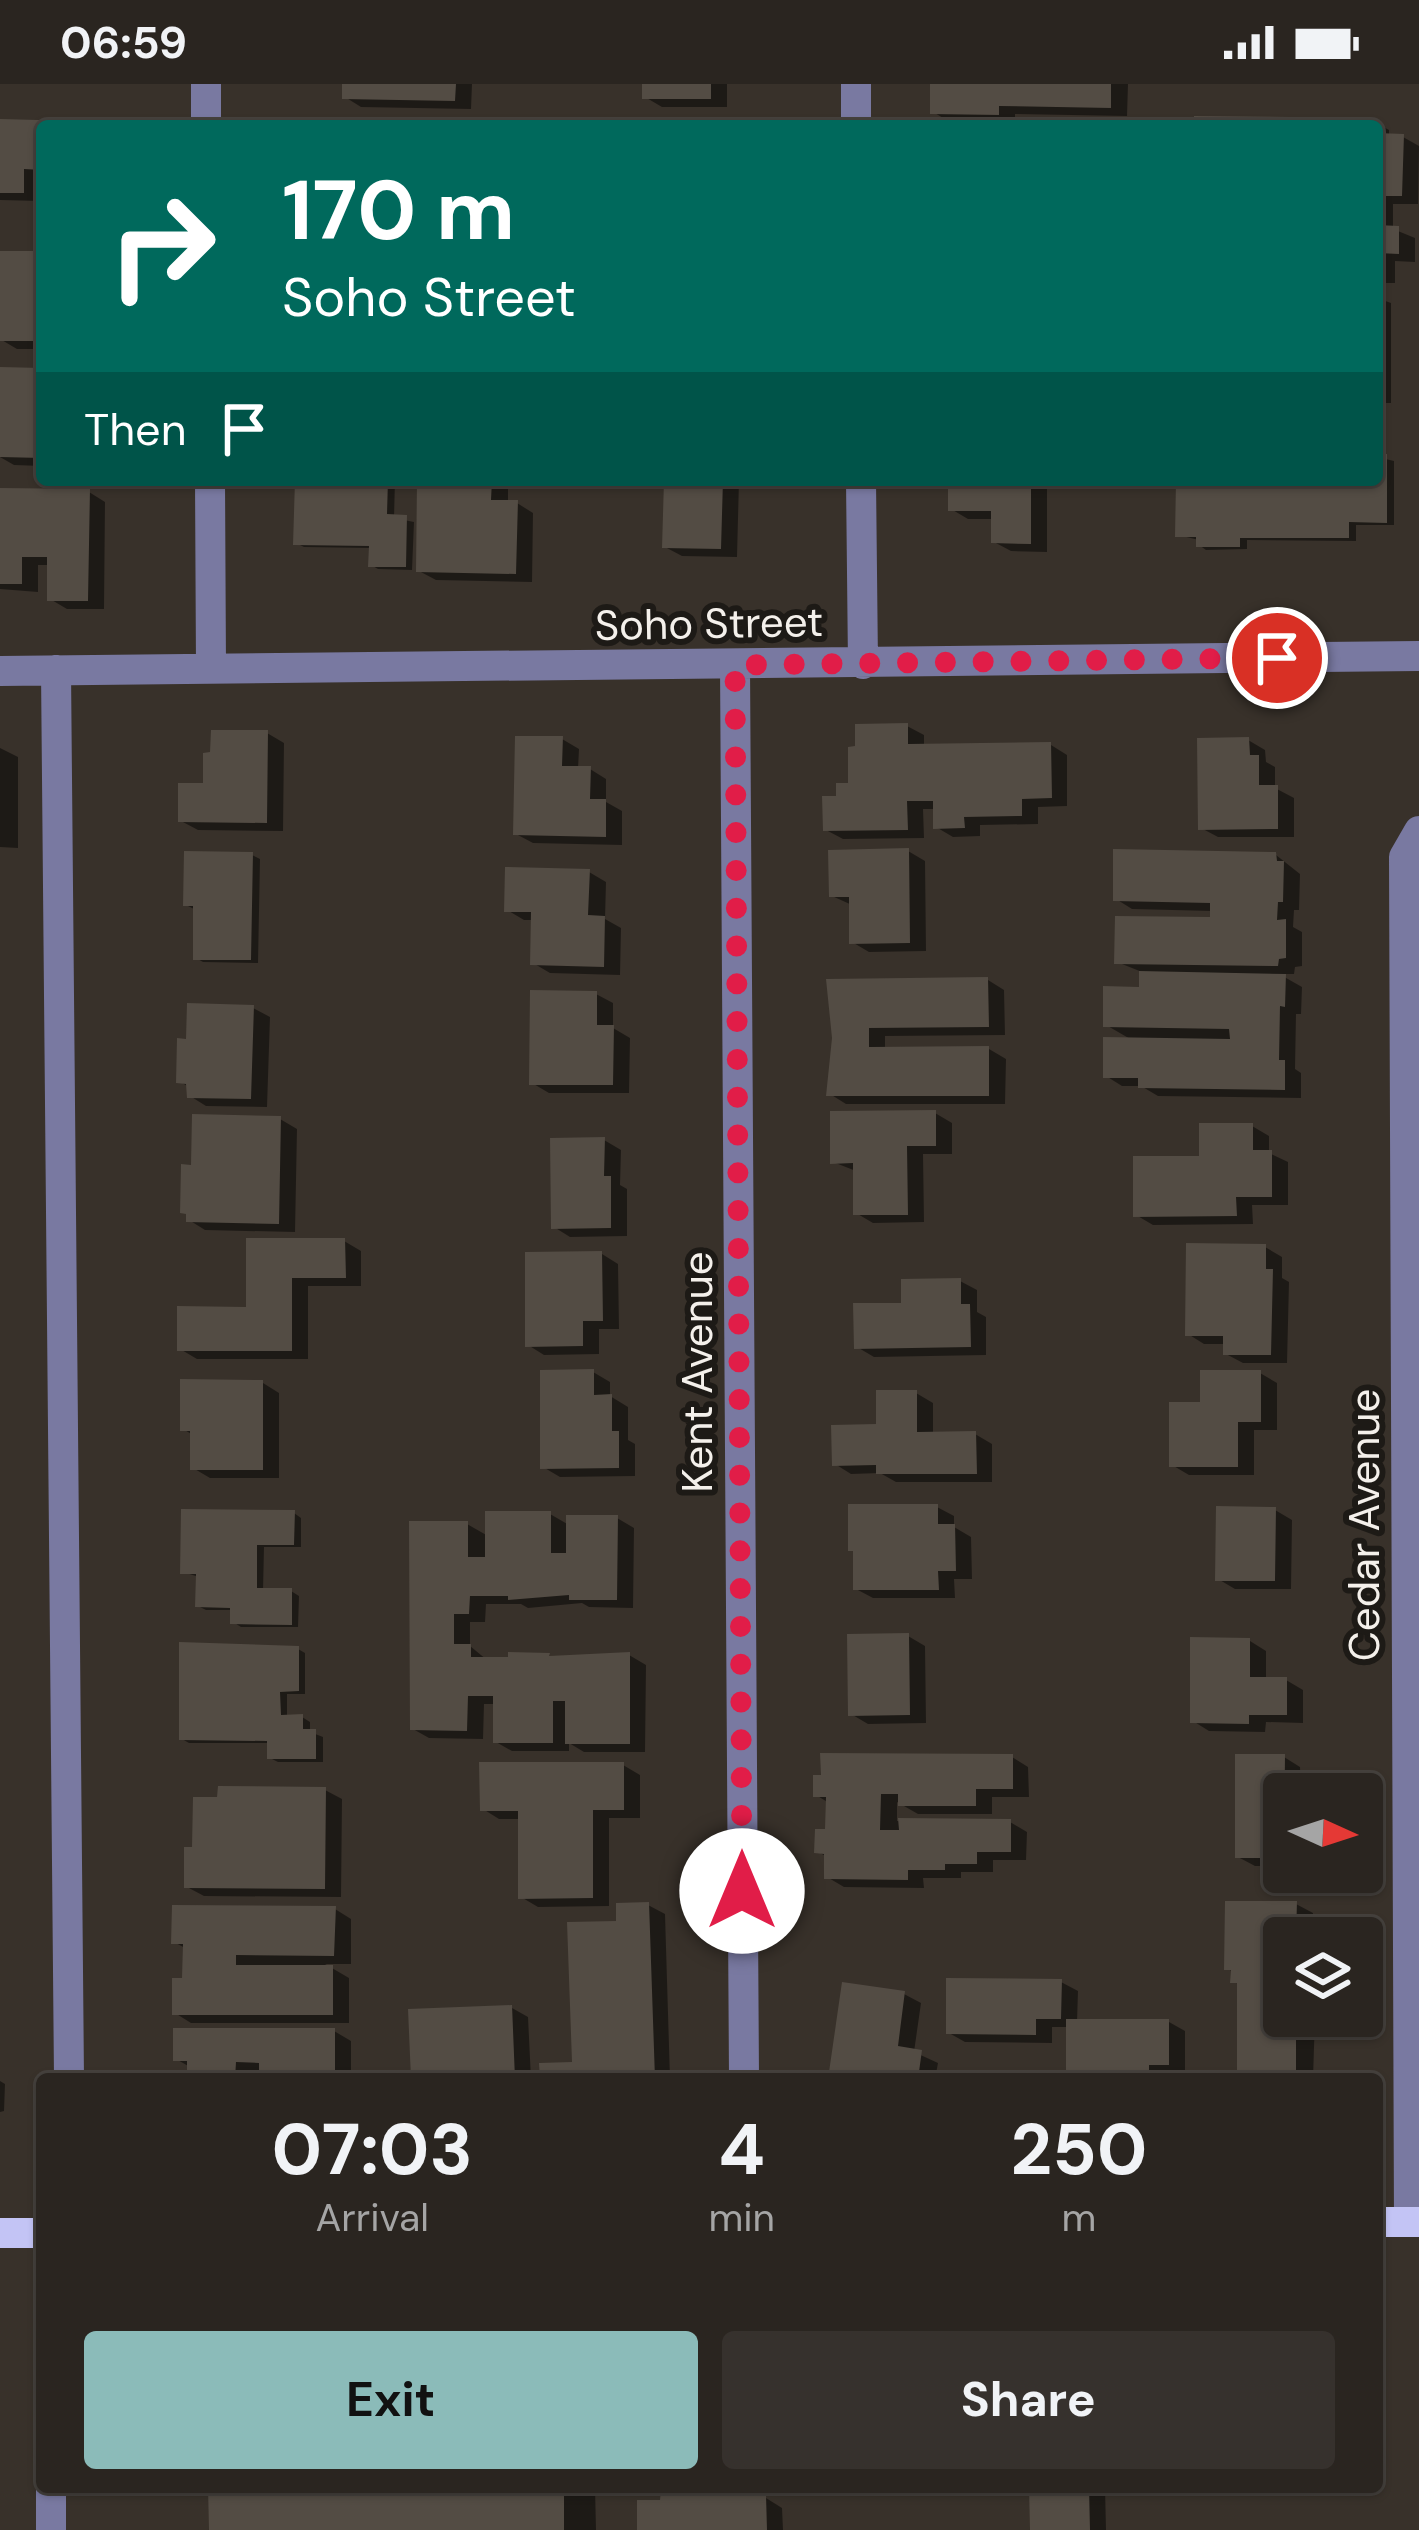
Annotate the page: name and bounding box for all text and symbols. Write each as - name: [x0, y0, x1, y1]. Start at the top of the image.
- text: 06:59: [60, 13, 187, 72]
- text: 170 m: [282, 156, 515, 265]
- icon: right: [84, 168, 240, 324]
- text: Soho Street: [282, 262, 576, 333]
- icon: arrive: [211, 396, 277, 462]
- text: Then: [84, 400, 187, 459]
- street label: Soho Street: [594, 594, 824, 653]
- pin: [1226, 607, 1328, 709]
- icon: arrive: [1244, 625, 1310, 691]
- street label: Kent Avenue: [670, 1251, 725, 1493]
- street label: Cedar Avenue: [1337, 1389, 1392, 1661]
- north arrow: [1263, 1773, 1383, 1893]
- map controls: [1263, 1773, 1383, 2037]
- position arrow: [679, 1828, 805, 1954]
- button: layers: [1263, 1917, 1383, 2037]
- text: 07:03: [272, 2103, 473, 2196]
- text: 4: [718, 2103, 765, 2196]
- text: 250: [1010, 2103, 1147, 2196]
- text: Arrival: [315, 2192, 429, 2243]
- text: min: [708, 2192, 775, 2243]
- text: m: [1062, 2192, 1096, 2243]
- button: Exit: [84, 2331, 698, 2469]
- button: Share: [722, 2331, 1335, 2469]

